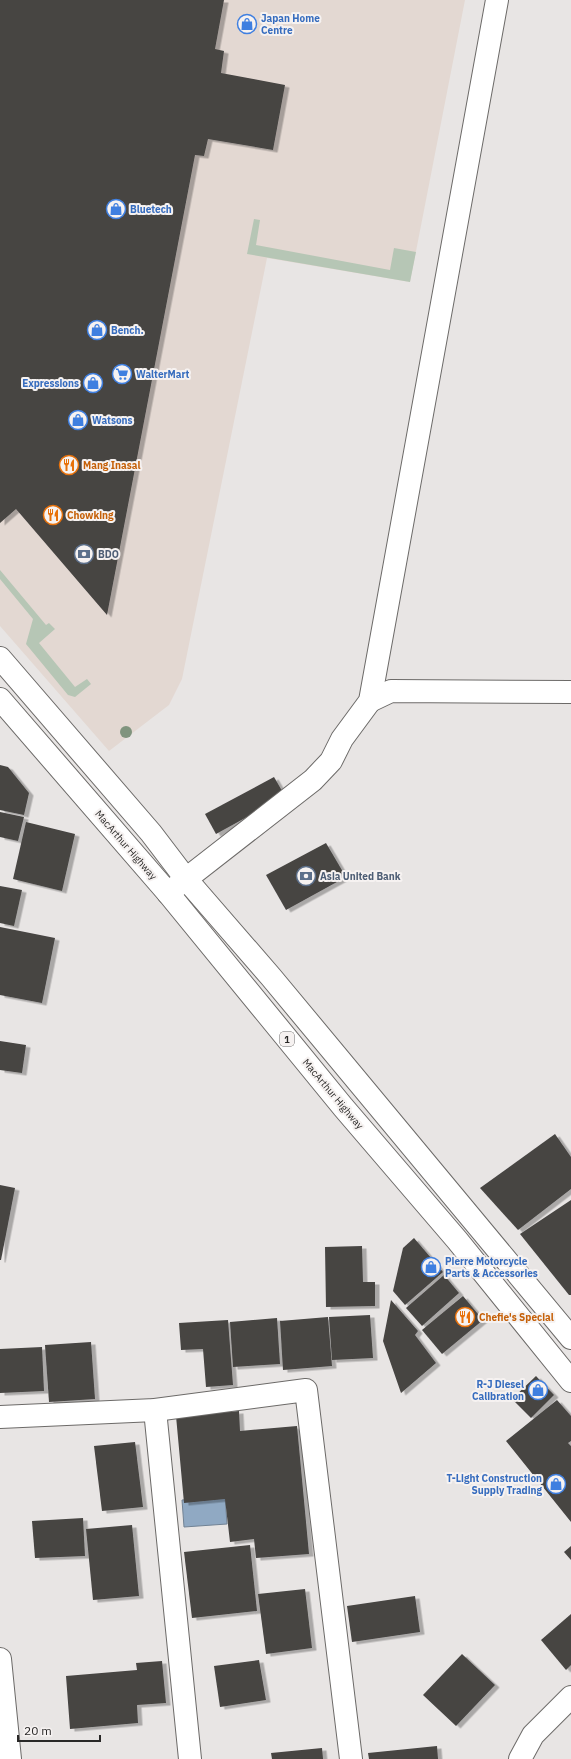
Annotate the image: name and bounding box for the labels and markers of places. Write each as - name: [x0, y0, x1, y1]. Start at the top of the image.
- place label: Japan Home Centre: [261, 12, 320, 37]
- shop icon: Japan Home Centre: [236, 13, 258, 35]
- shop icon: Bluetech: [105, 198, 127, 220]
- place label: Bluetech: [130, 203, 172, 216]
- shop icon: Bench.: [86, 319, 108, 341]
- place label: Bench.: [111, 324, 143, 337]
- supermarket icon: WalterMart: [111, 363, 133, 385]
- place label: WalterMart: [136, 368, 190, 381]
- shop icon: Expressions: [82, 372, 104, 394]
- place label: Expressions: [22, 377, 79, 390]
- shop icon: Watsons: [67, 409, 89, 431]
- place label: Watsons: [92, 414, 133, 427]
- restaurant icon: Mang Inasal: [58, 454, 80, 476]
- place label: Mang Inasal: [83, 459, 140, 472]
- restaurant icon: Chowking: [42, 504, 64, 526]
- place label: Chowking: [67, 509, 114, 522]
- bank icon: BDO: [73, 543, 95, 565]
- place label: BDO: [98, 548, 119, 561]
- bank icon: Asia United Bank: [295, 865, 317, 887]
- place label: Asia United Bank: [320, 870, 401, 883]
- place label: Pierre Motorcycle Parts & Accessories: [445, 1255, 538, 1280]
- shop icon: Pierre Motorcycle Parts & Accessories: [420, 1256, 442, 1278]
- restaurant icon: Chefie's Special: [454, 1306, 476, 1328]
- place label: Chefie's Special: [479, 1311, 554, 1324]
- place label: R-J Diesel Calibration: [472, 1378, 524, 1403]
- shop icon: R-J Diesel Calibration: [527, 1379, 549, 1401]
- place label: T-Light Construction Supply Trading: [446, 1472, 542, 1497]
- shop icon: T-Light Construction Supply Trading: [545, 1473, 567, 1495]

